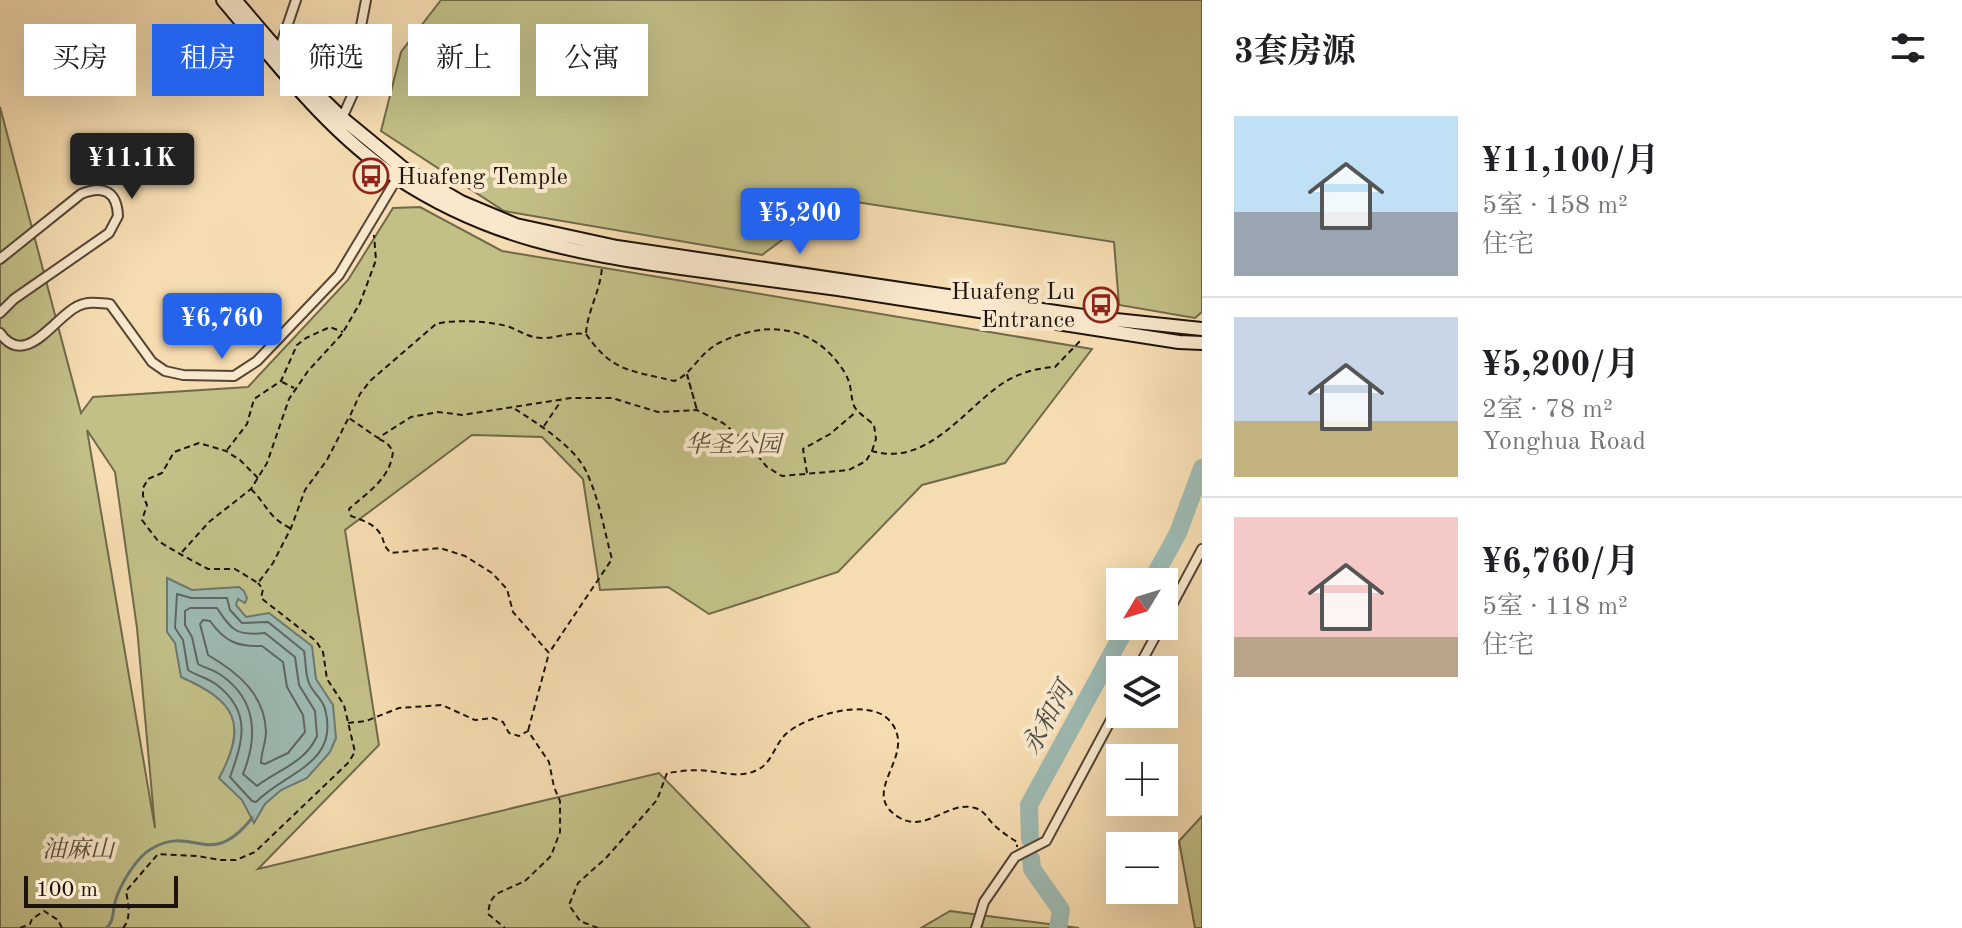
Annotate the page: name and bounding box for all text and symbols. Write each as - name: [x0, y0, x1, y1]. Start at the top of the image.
- chip: 买房: [24, 24, 136, 96]
- chip: 租房: [152, 24, 264, 96]
- chip: 筛选: [280, 24, 392, 96]
- chip: 新上: [408, 24, 520, 96]
- chip: 公寓: [536, 24, 648, 96]
- icon: filters: [1886, 26, 1930, 70]
- text: 3套房源: [1234, 36, 1356, 70]
- pin: ¥11.1K: [67, 133, 197, 201]
- text: ¥11,100/月: [1482, 145, 1659, 179]
- text: ¥11.1K: [88, 146, 176, 172]
- icon: home: [1298, 148, 1394, 244]
- bus stop icon: Huafeng Temple: [352, 157, 390, 195]
- place label: Huafeng Temple: [397, 166, 568, 190]
- pin: ¥5,200: [735, 188, 865, 256]
- text: 5室 · 158 m²: [1482, 193, 1628, 219]
- text: ¥5,200: [759, 201, 841, 227]
- text: 住宅: [1482, 232, 1534, 258]
- place label: Huafeng Lu Entrance: [951, 281, 1075, 333]
- bus stop icon: Huafeng Lu Entrance: [1082, 286, 1120, 324]
- pin: ¥6,760: [157, 293, 287, 361]
- text: ¥6,760: [181, 306, 263, 332]
- icon: home: [1298, 349, 1394, 445]
- text: ¥5,200/月: [1482, 349, 1639, 383]
- text: 2室 · 78 m²: [1482, 397, 1613, 423]
- text: Yonghua Road: [1482, 429, 1646, 455]
- park label: 华圣公园: [685, 431, 785, 458]
- text: ¥6,760/月: [1482, 546, 1639, 580]
- icon: home: [1298, 549, 1394, 645]
- north arrow: [1106, 568, 1178, 640]
- map controls: [1106, 568, 1178, 904]
- text: 5室 · 118 m²: [1482, 594, 1628, 620]
- text: 住宅: [1482, 633, 1534, 659]
- button: layers: [1106, 656, 1178, 728]
- water label: 永和河: [1017, 674, 1081, 759]
- button: +: [1106, 744, 1178, 816]
- button: −: [1106, 832, 1178, 904]
- park label: 油麻山: [42, 836, 116, 863]
- scale bar: [24, 872, 178, 908]
- text: 100 m: [36, 879, 98, 901]

